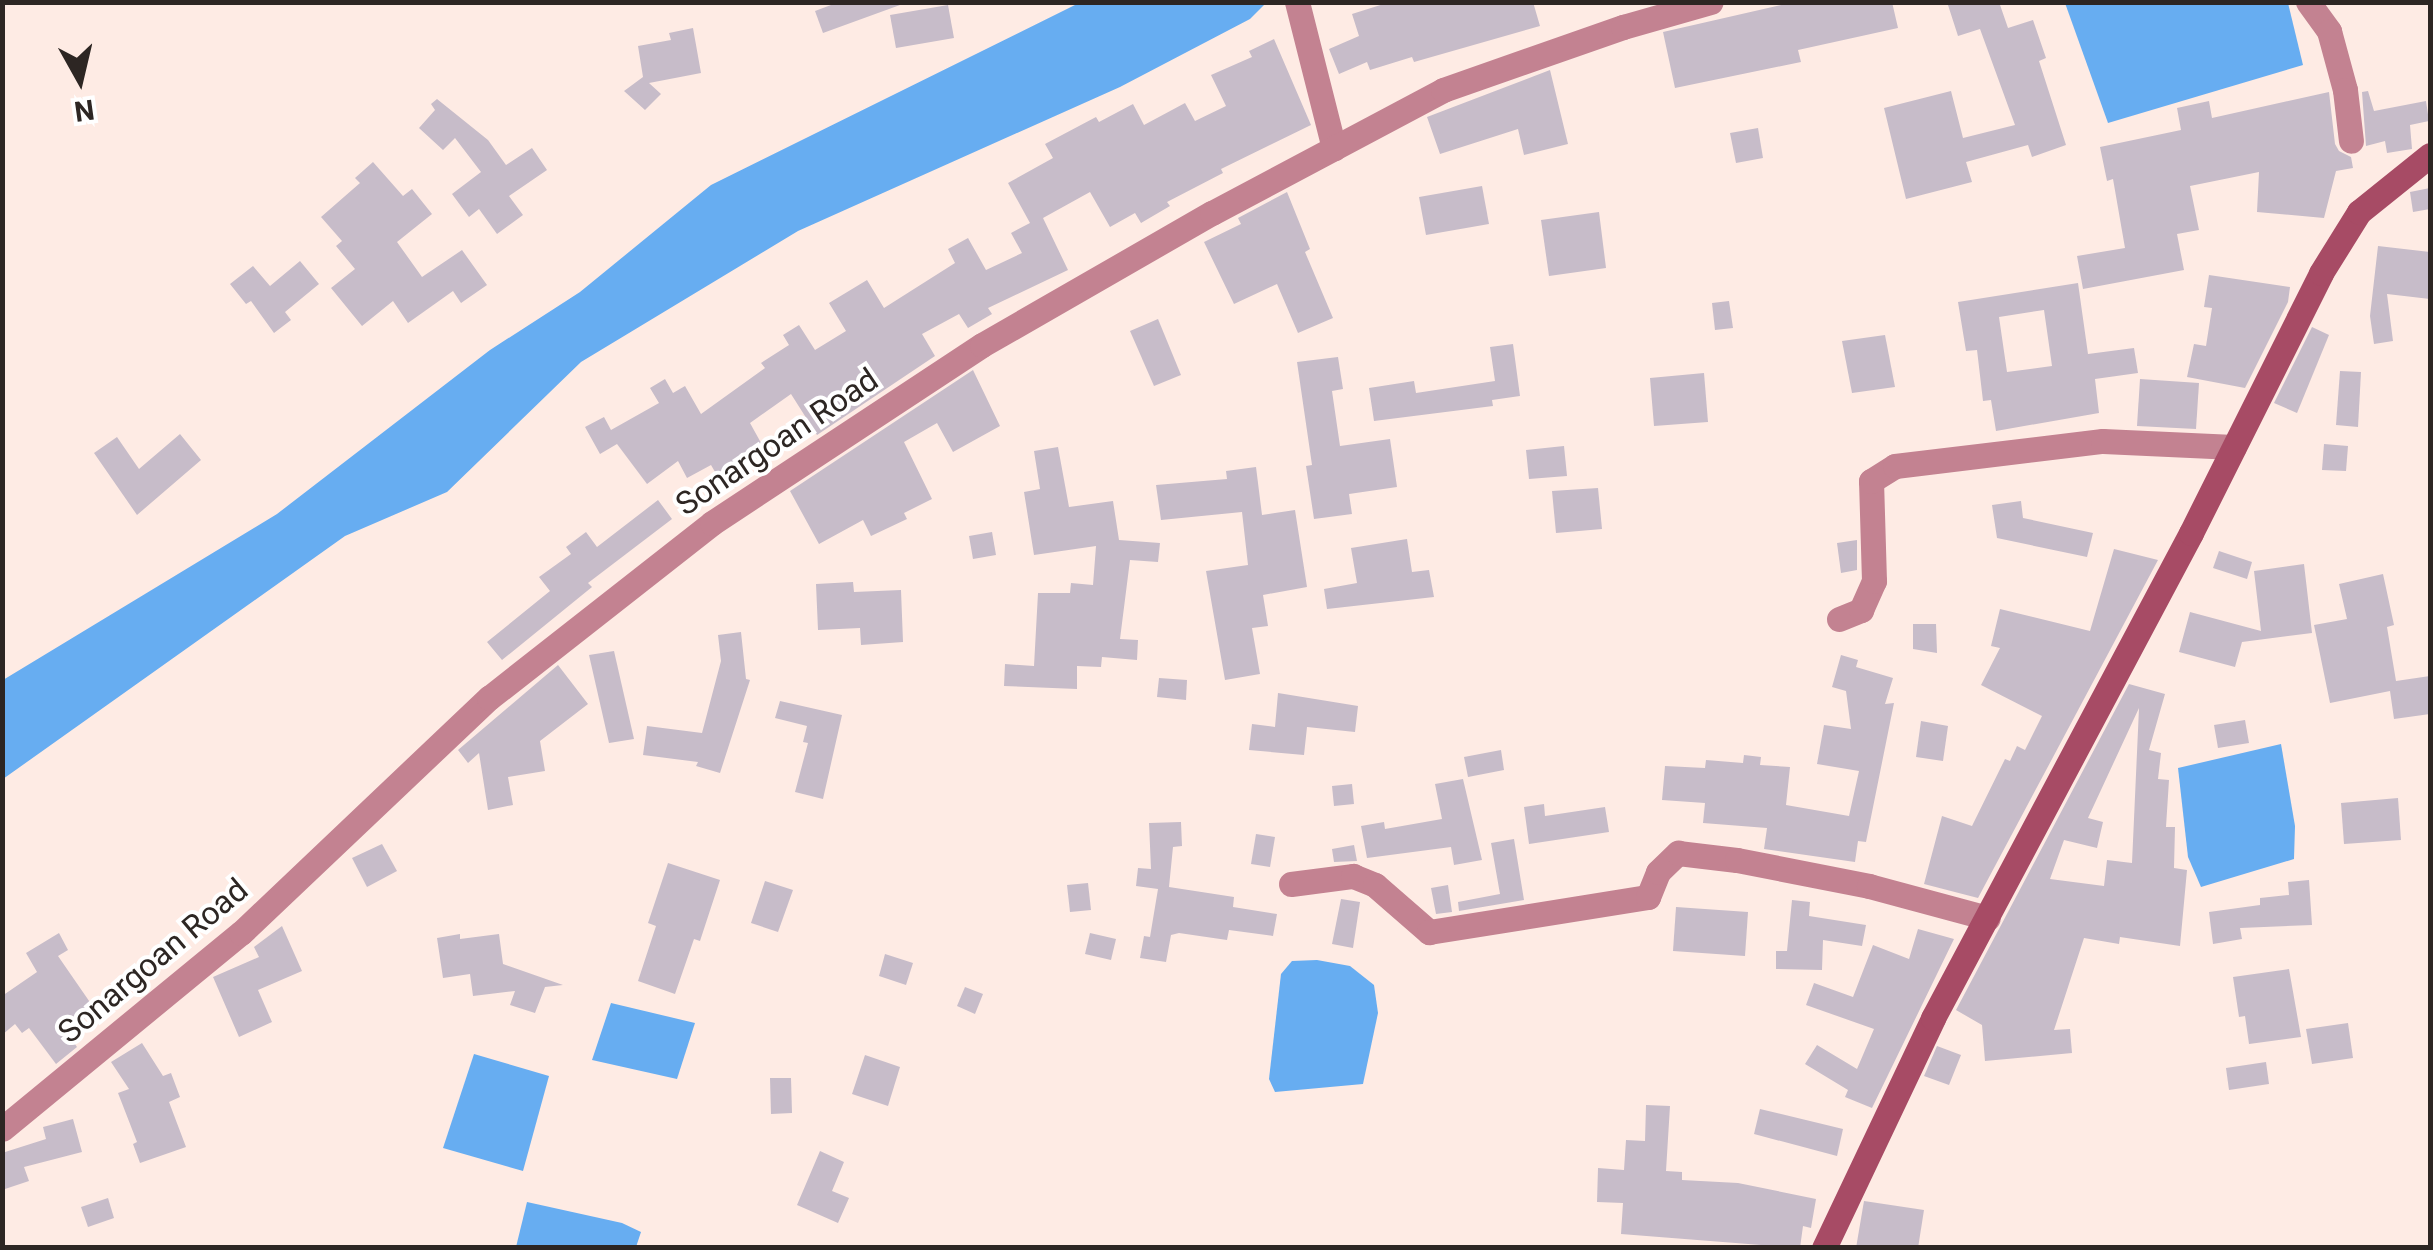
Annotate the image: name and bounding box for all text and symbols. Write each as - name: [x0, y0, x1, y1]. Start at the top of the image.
- north arrow: [30, 30, 130, 130]
- text: N: [72, 92, 96, 128]
- street label: Sonargoan Road: [669, 360, 885, 524]
- street label: Sonargoan Road: [50, 871, 256, 1051]

